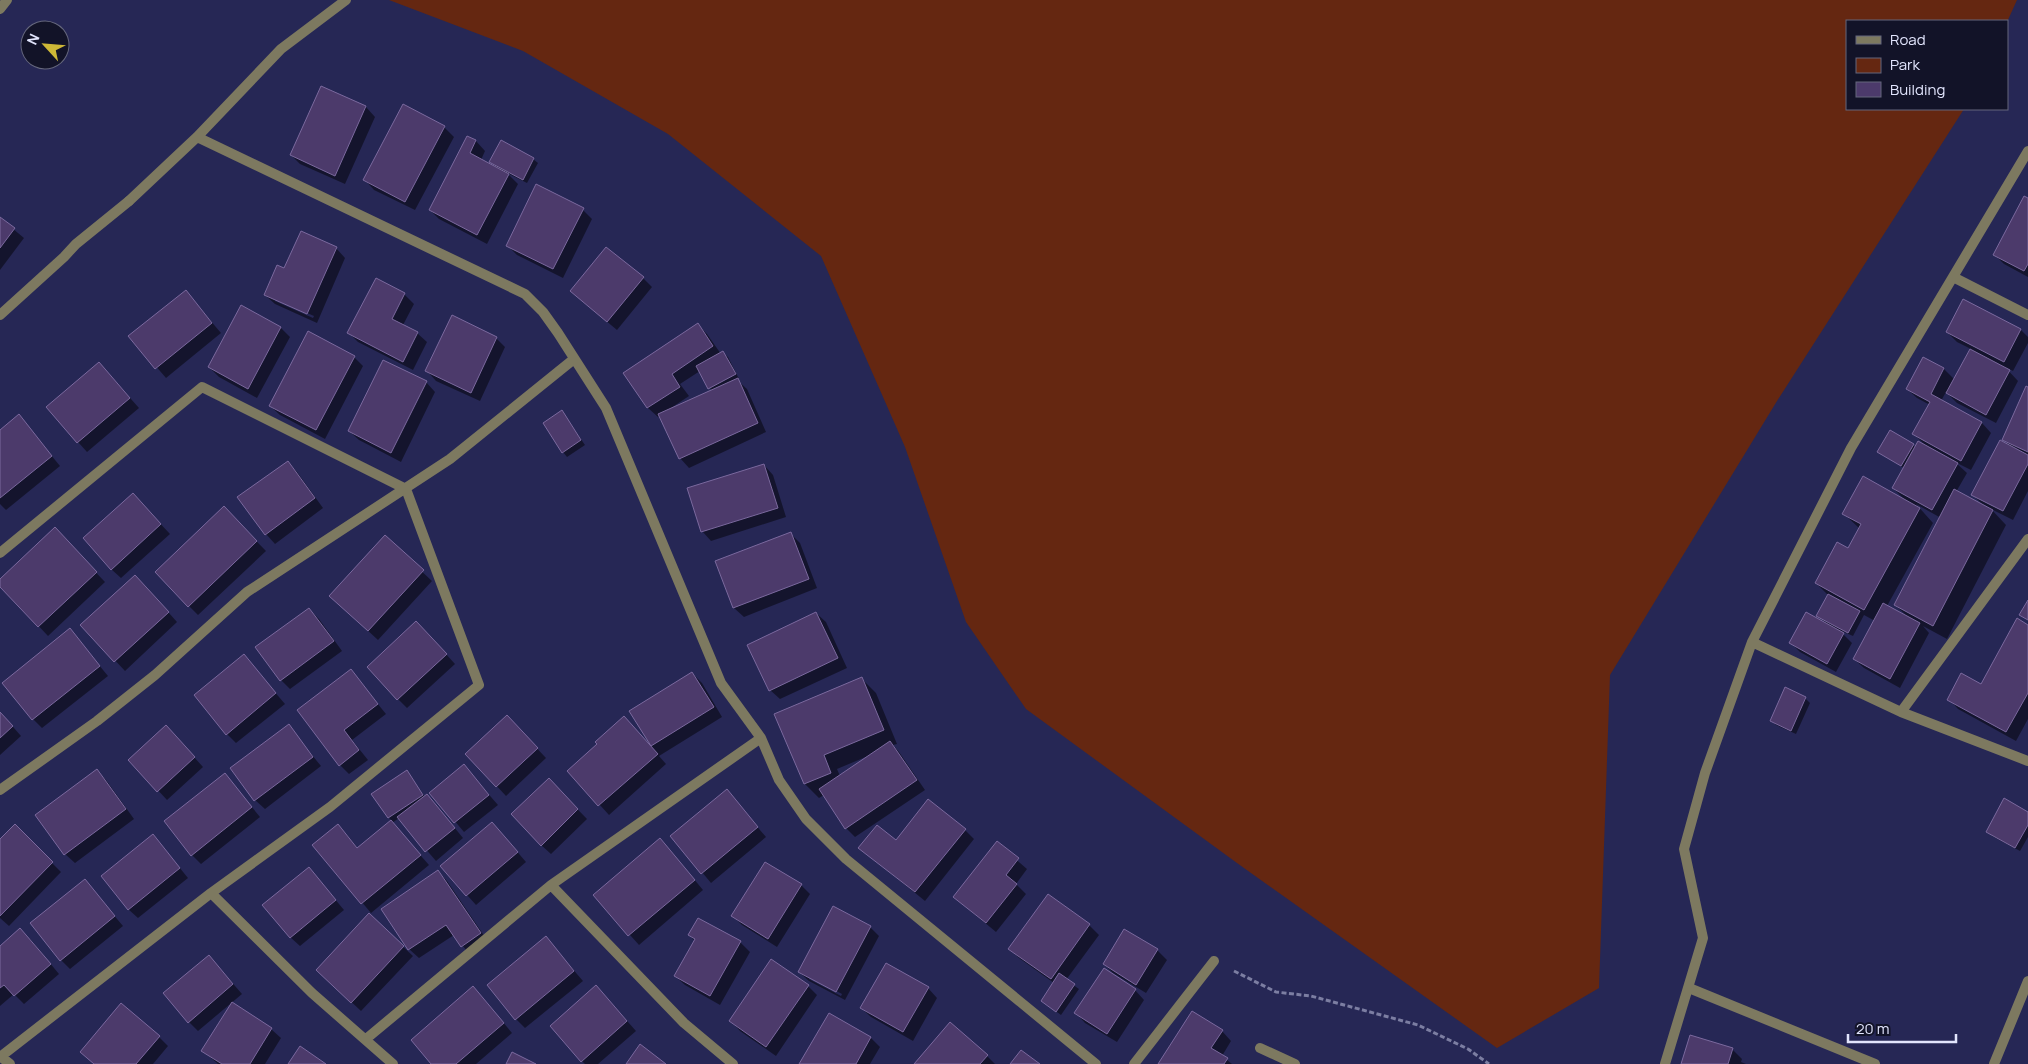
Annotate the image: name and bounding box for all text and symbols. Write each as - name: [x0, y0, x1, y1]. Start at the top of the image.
- north arrow: [20, 20, 70, 70]
- legend: [1846, 20, 2008, 110]
- text: Road: [1890, 29, 1926, 50]
- text: N: [22, 30, 44, 48]
- text: Park: [1890, 54, 1920, 75]
- text: Building: [1890, 79, 1945, 100]
- scale bar: [1848, 1012, 1956, 1044]
- text: 20 m: [1856, 1018, 1889, 1039]

